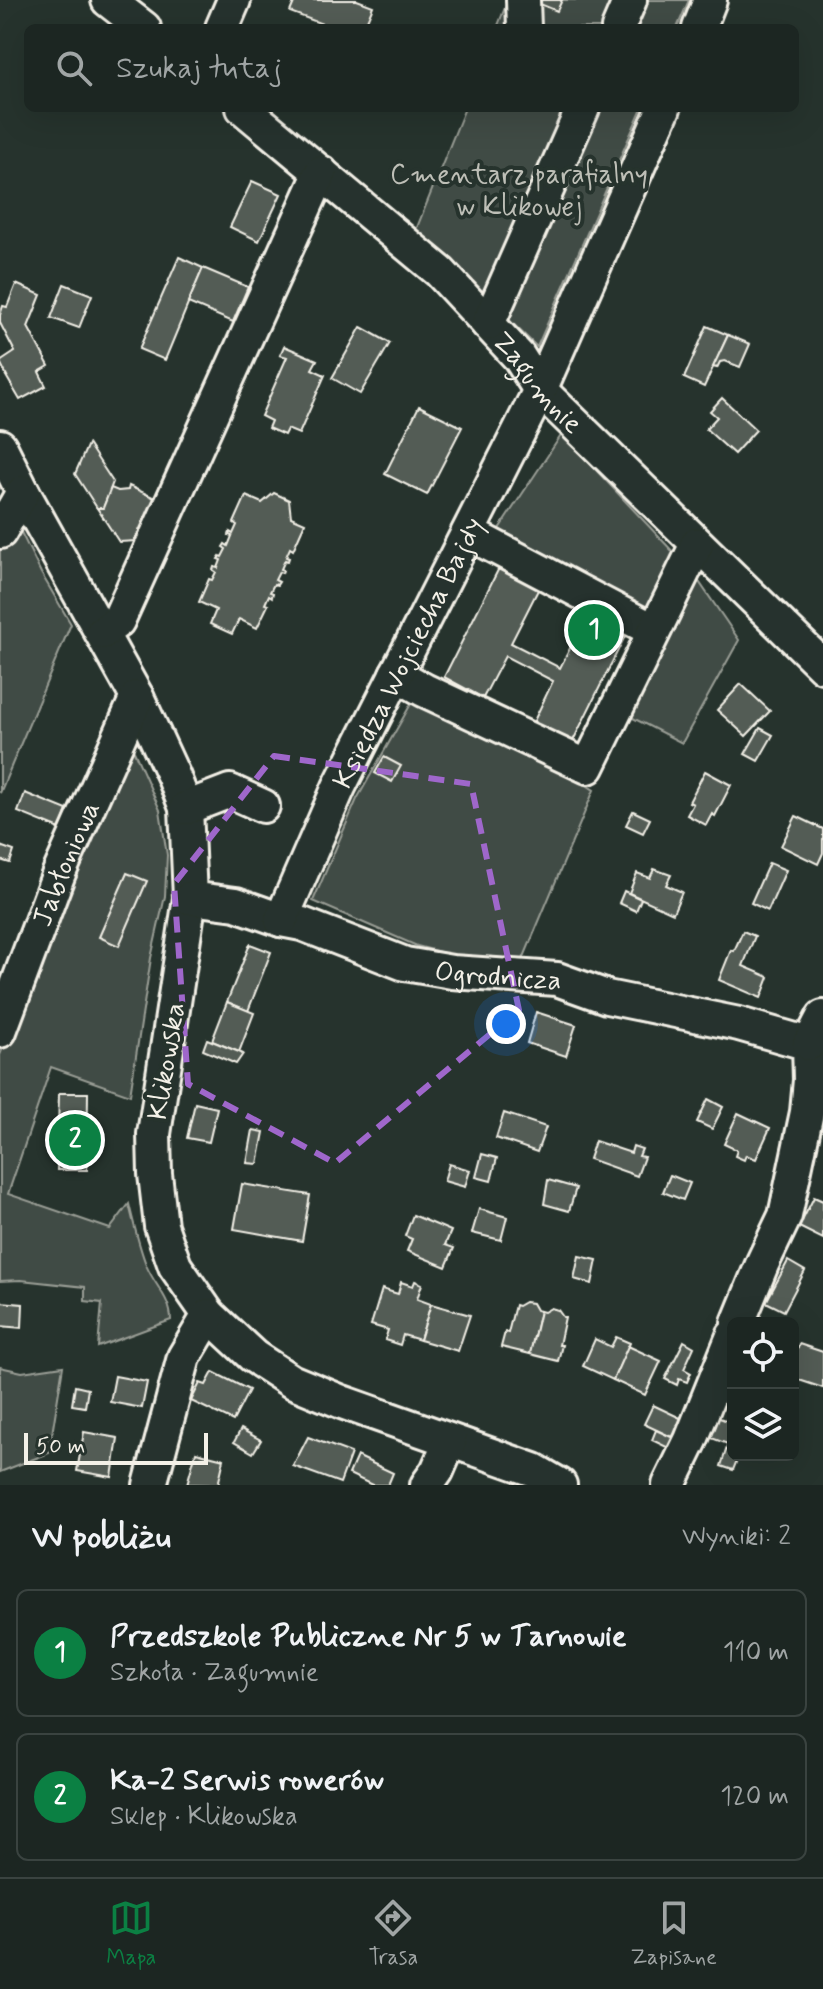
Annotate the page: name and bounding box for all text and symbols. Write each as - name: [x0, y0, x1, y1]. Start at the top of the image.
- search box: [24, 24, 799, 112]
- icon: search: [52, 46, 96, 90]
- text: Szukaj tutaj: [116, 49, 282, 88]
- park label: Cmentarz parafialny w Klikowej: [390, 157, 648, 226]
- street label: Zagumnie: [483, 324, 590, 443]
- street label: Księdza Wojciecha Bajdy: [325, 511, 494, 796]
- pin: 1: [568, 600, 620, 660]
- street label: Jabłoniowa: [25, 795, 110, 932]
- street label: Ogrodnicza: [432, 953, 563, 1000]
- street label: Klikowska: [140, 1000, 195, 1123]
- your location: [486, 1004, 526, 1044]
- pin: 2: [49, 1110, 101, 1170]
- map controls: [727, 1317, 799, 1461]
- button: locate: [727, 1317, 799, 1389]
- button: layers: [727, 1389, 799, 1461]
- scale bar: [24, 1429, 208, 1465]
- text: 50 m: [36, 1433, 85, 1461]
- text: W pobliżu: [32, 1515, 171, 1560]
- text: Wyniki: 2: [682, 1520, 791, 1554]
- text: Przedszkole Publiczne Nr 5 w Tarnowie: [110, 1617, 627, 1656]
- text: 1: [54, 1636, 66, 1670]
- text: 110 m: [723, 1636, 789, 1670]
- text: Szkoła · Zagumnie: [110, 1656, 319, 1690]
- text: Ka-2 Serwis rowerów: [110, 1761, 384, 1800]
- text: 2: [54, 1780, 66, 1814]
- text: 120 m: [720, 1780, 789, 1814]
- text: Sklep · Klikowska: [110, 1800, 298, 1834]
- tab: Mapa: [106, 1896, 156, 1972]
- tab: Trasa: [369, 1896, 418, 1972]
- tab: Zapisane: [631, 1896, 717, 1972]

